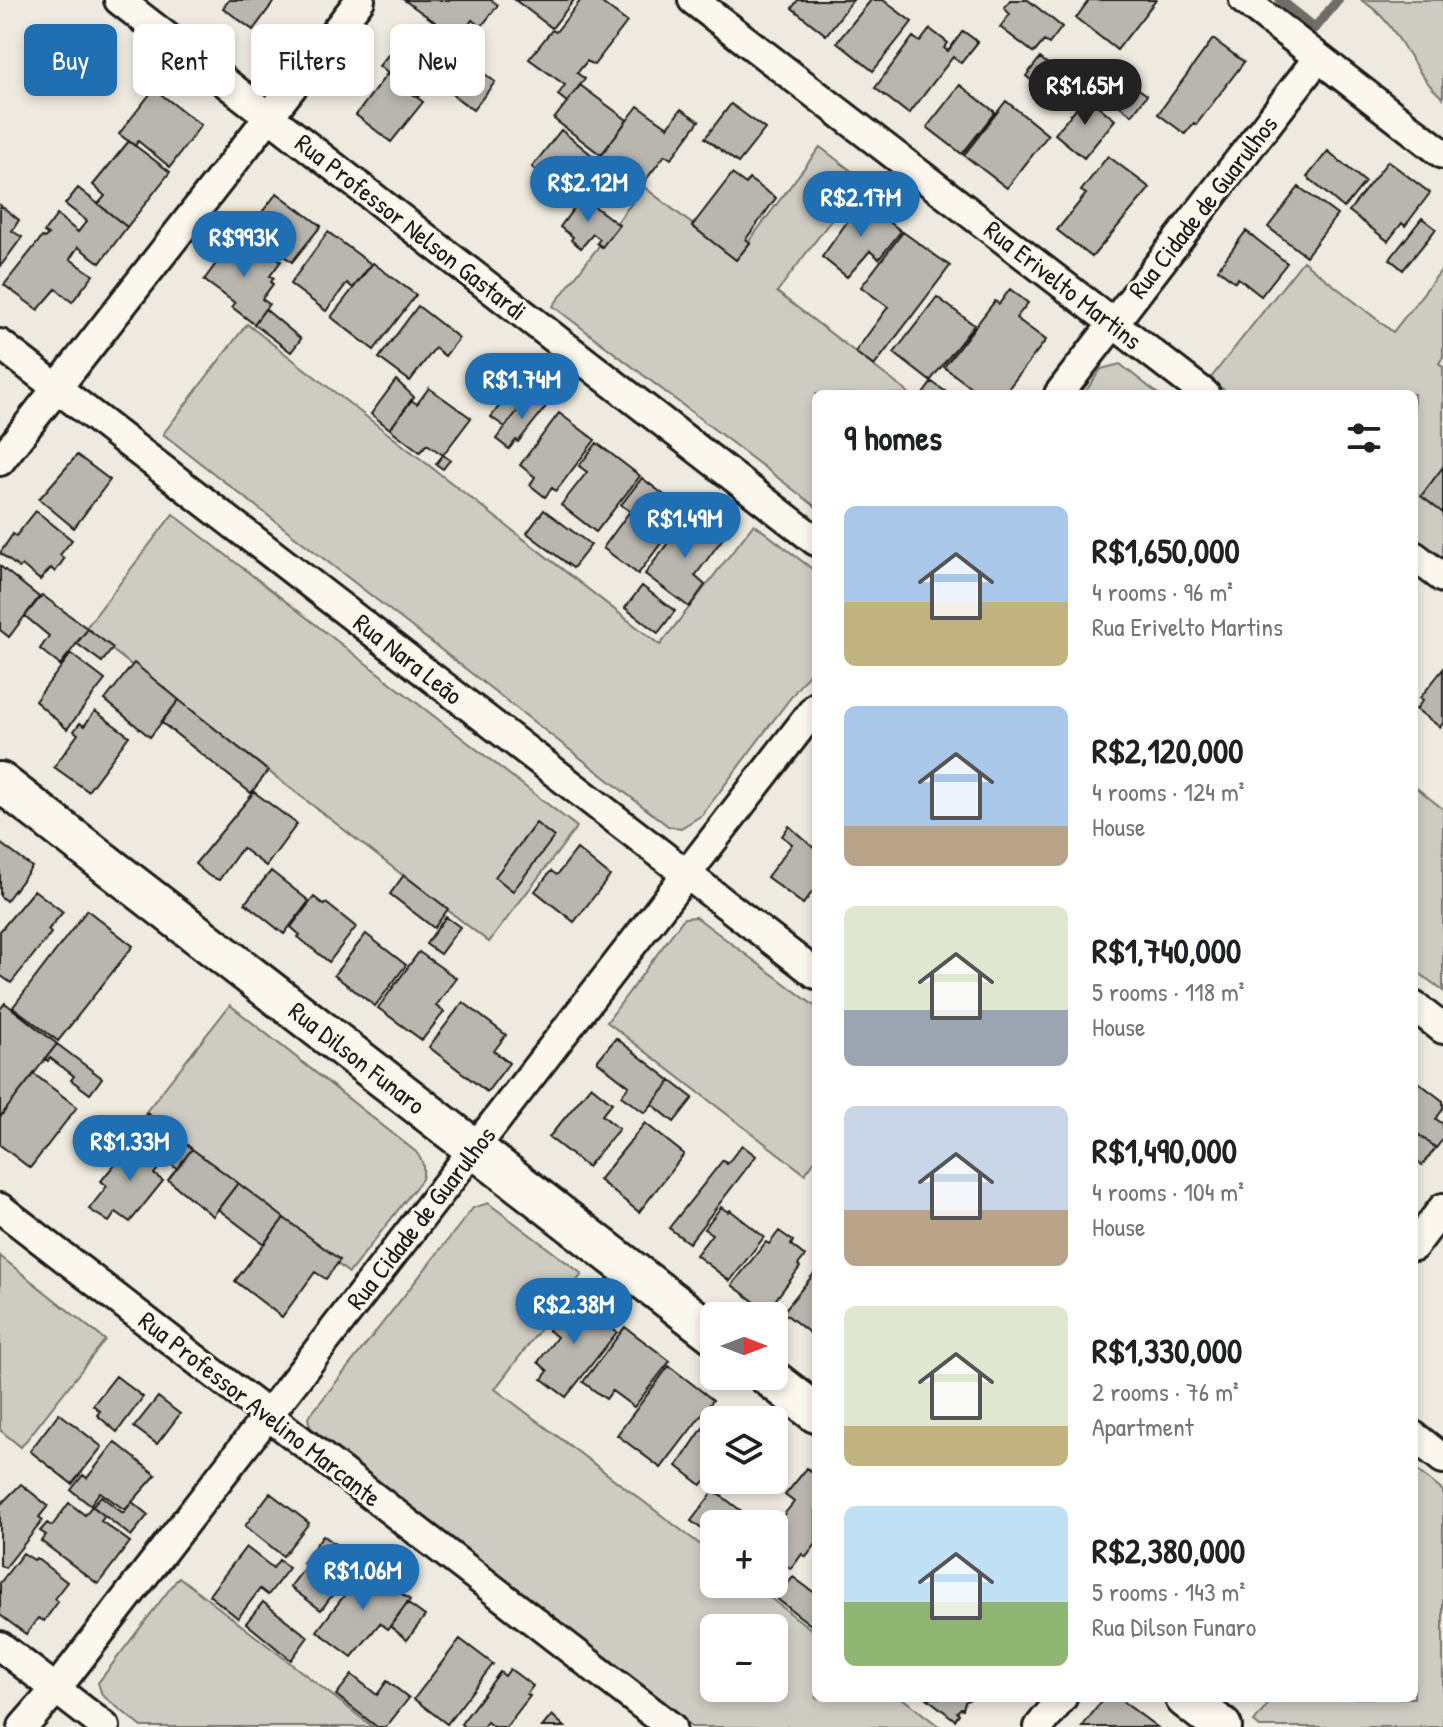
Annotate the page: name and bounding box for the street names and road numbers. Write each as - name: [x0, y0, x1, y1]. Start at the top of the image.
- street label: Rua Cidade de Guarulhos: [1120, 108, 1285, 306]
- street label: Rua Professor Nelson Gastardi: [288, 125, 534, 328]
- street label: Rua Erivelto Martins: [977, 212, 1149, 357]
- street label: Rua Nara Leão: [347, 605, 470, 712]
- street label: Rua Dilson Funaro: [282, 993, 433, 1122]
- street label: Rua Cidade de Guarulhos: [338, 1119, 503, 1317]
- street label: Rua Professor Avelino Marcante: [132, 1303, 389, 1514]

